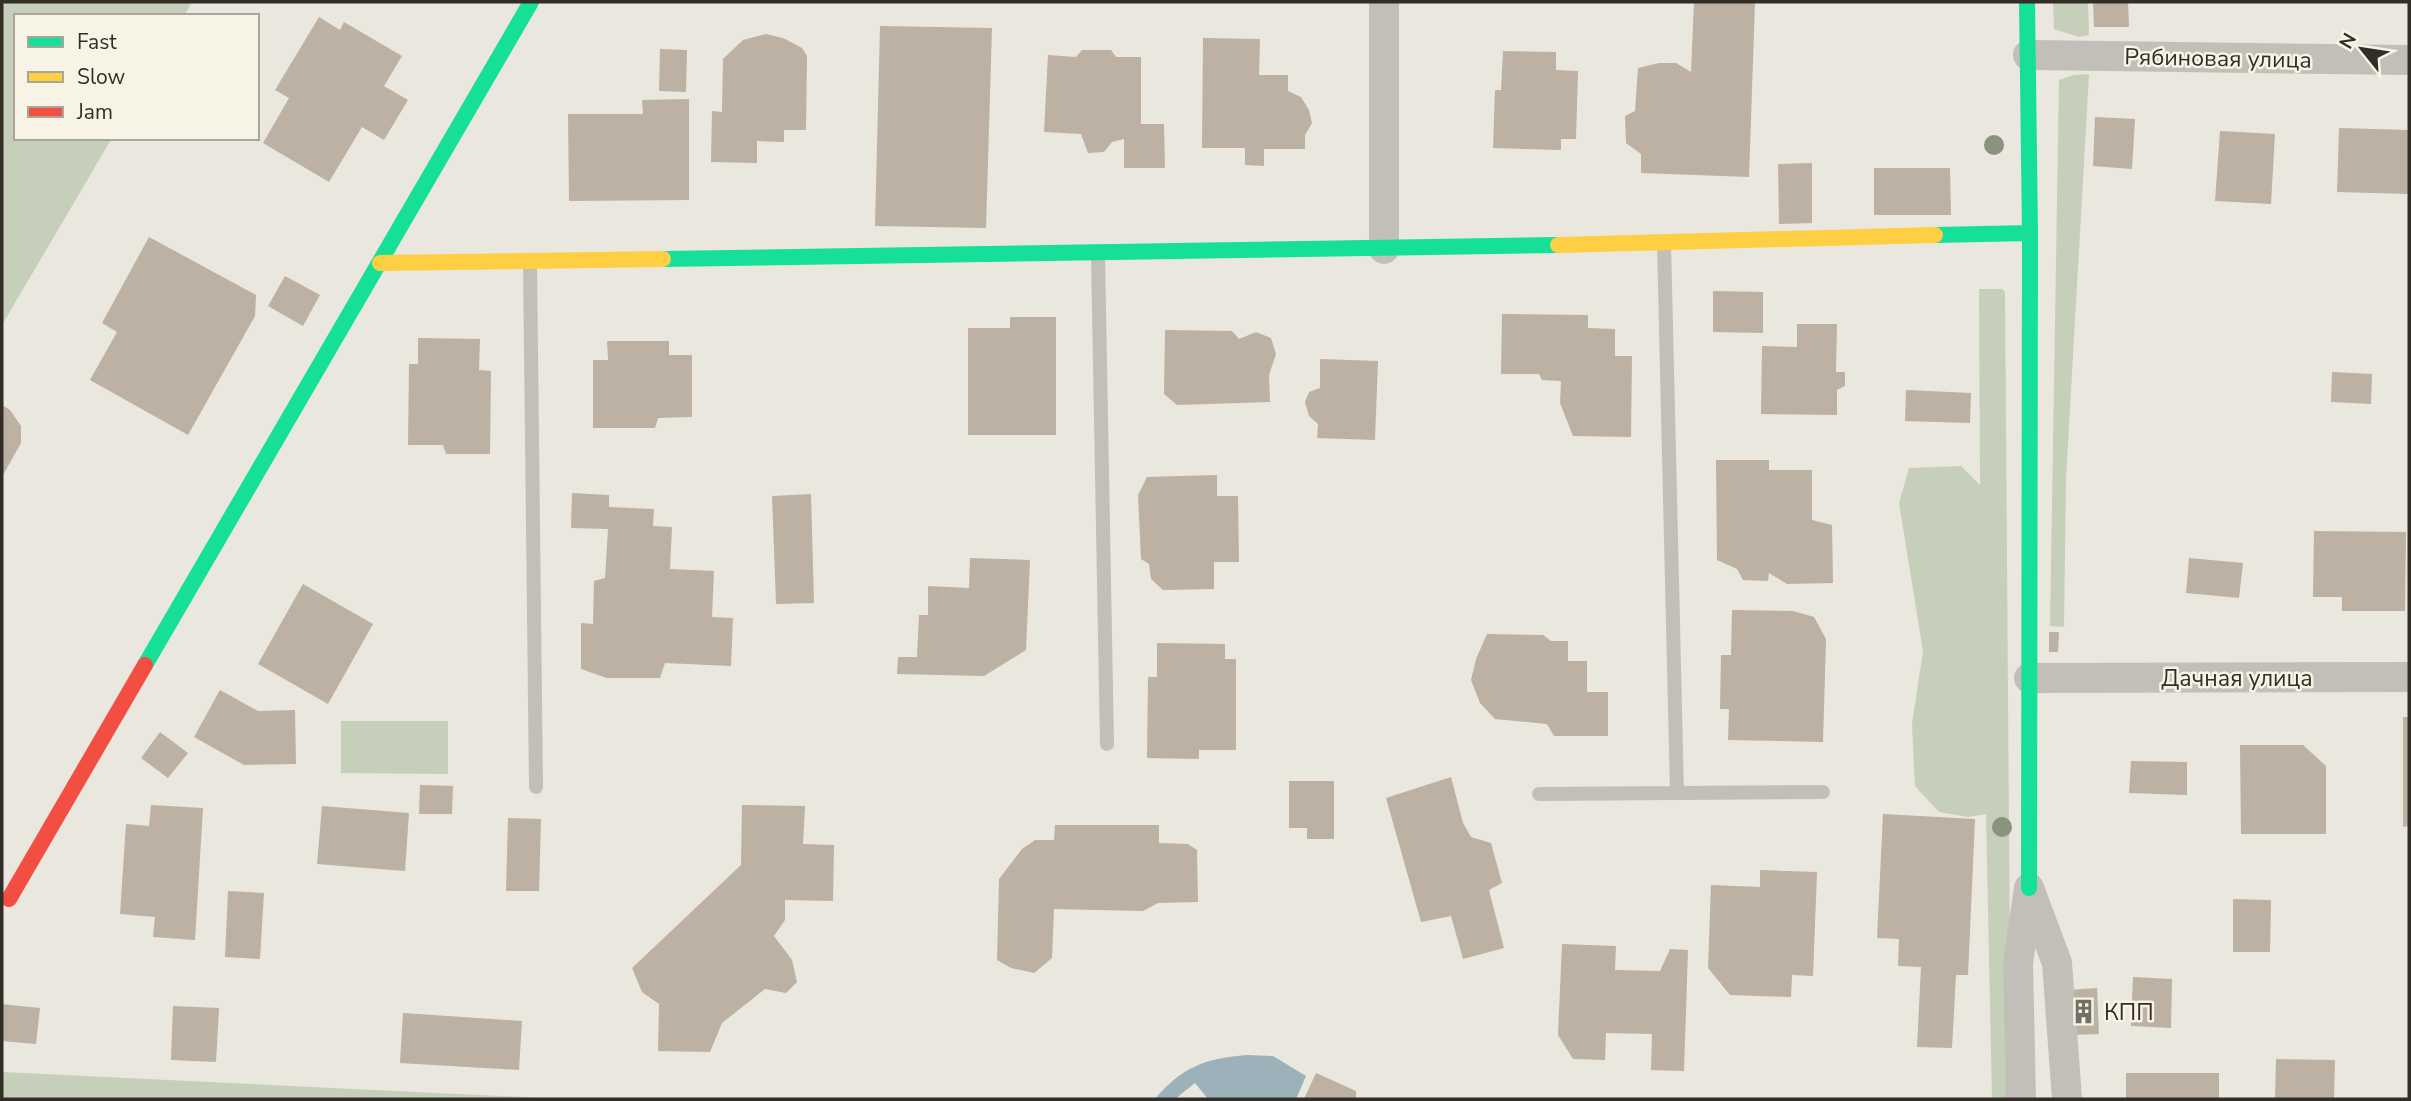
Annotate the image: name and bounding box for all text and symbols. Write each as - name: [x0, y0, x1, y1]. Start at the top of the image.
- legend: [14, 14, 259, 140]
- north arrow: [2327, 14, 2397, 84]
- text: Fast: [77, 28, 117, 56]
- text: N: [2333, 28, 2363, 54]
- street label: Рябиновая улица: [2124, 41, 2312, 76]
- text: Slow: [77, 63, 126, 91]
- text: Jam: [76, 98, 113, 126]
- street label: Дачная улица: [2161, 663, 2313, 694]
- place label: КПП: [2104, 997, 2154, 1028]
- building icon: КПП: [2070, 998, 2098, 1026]

